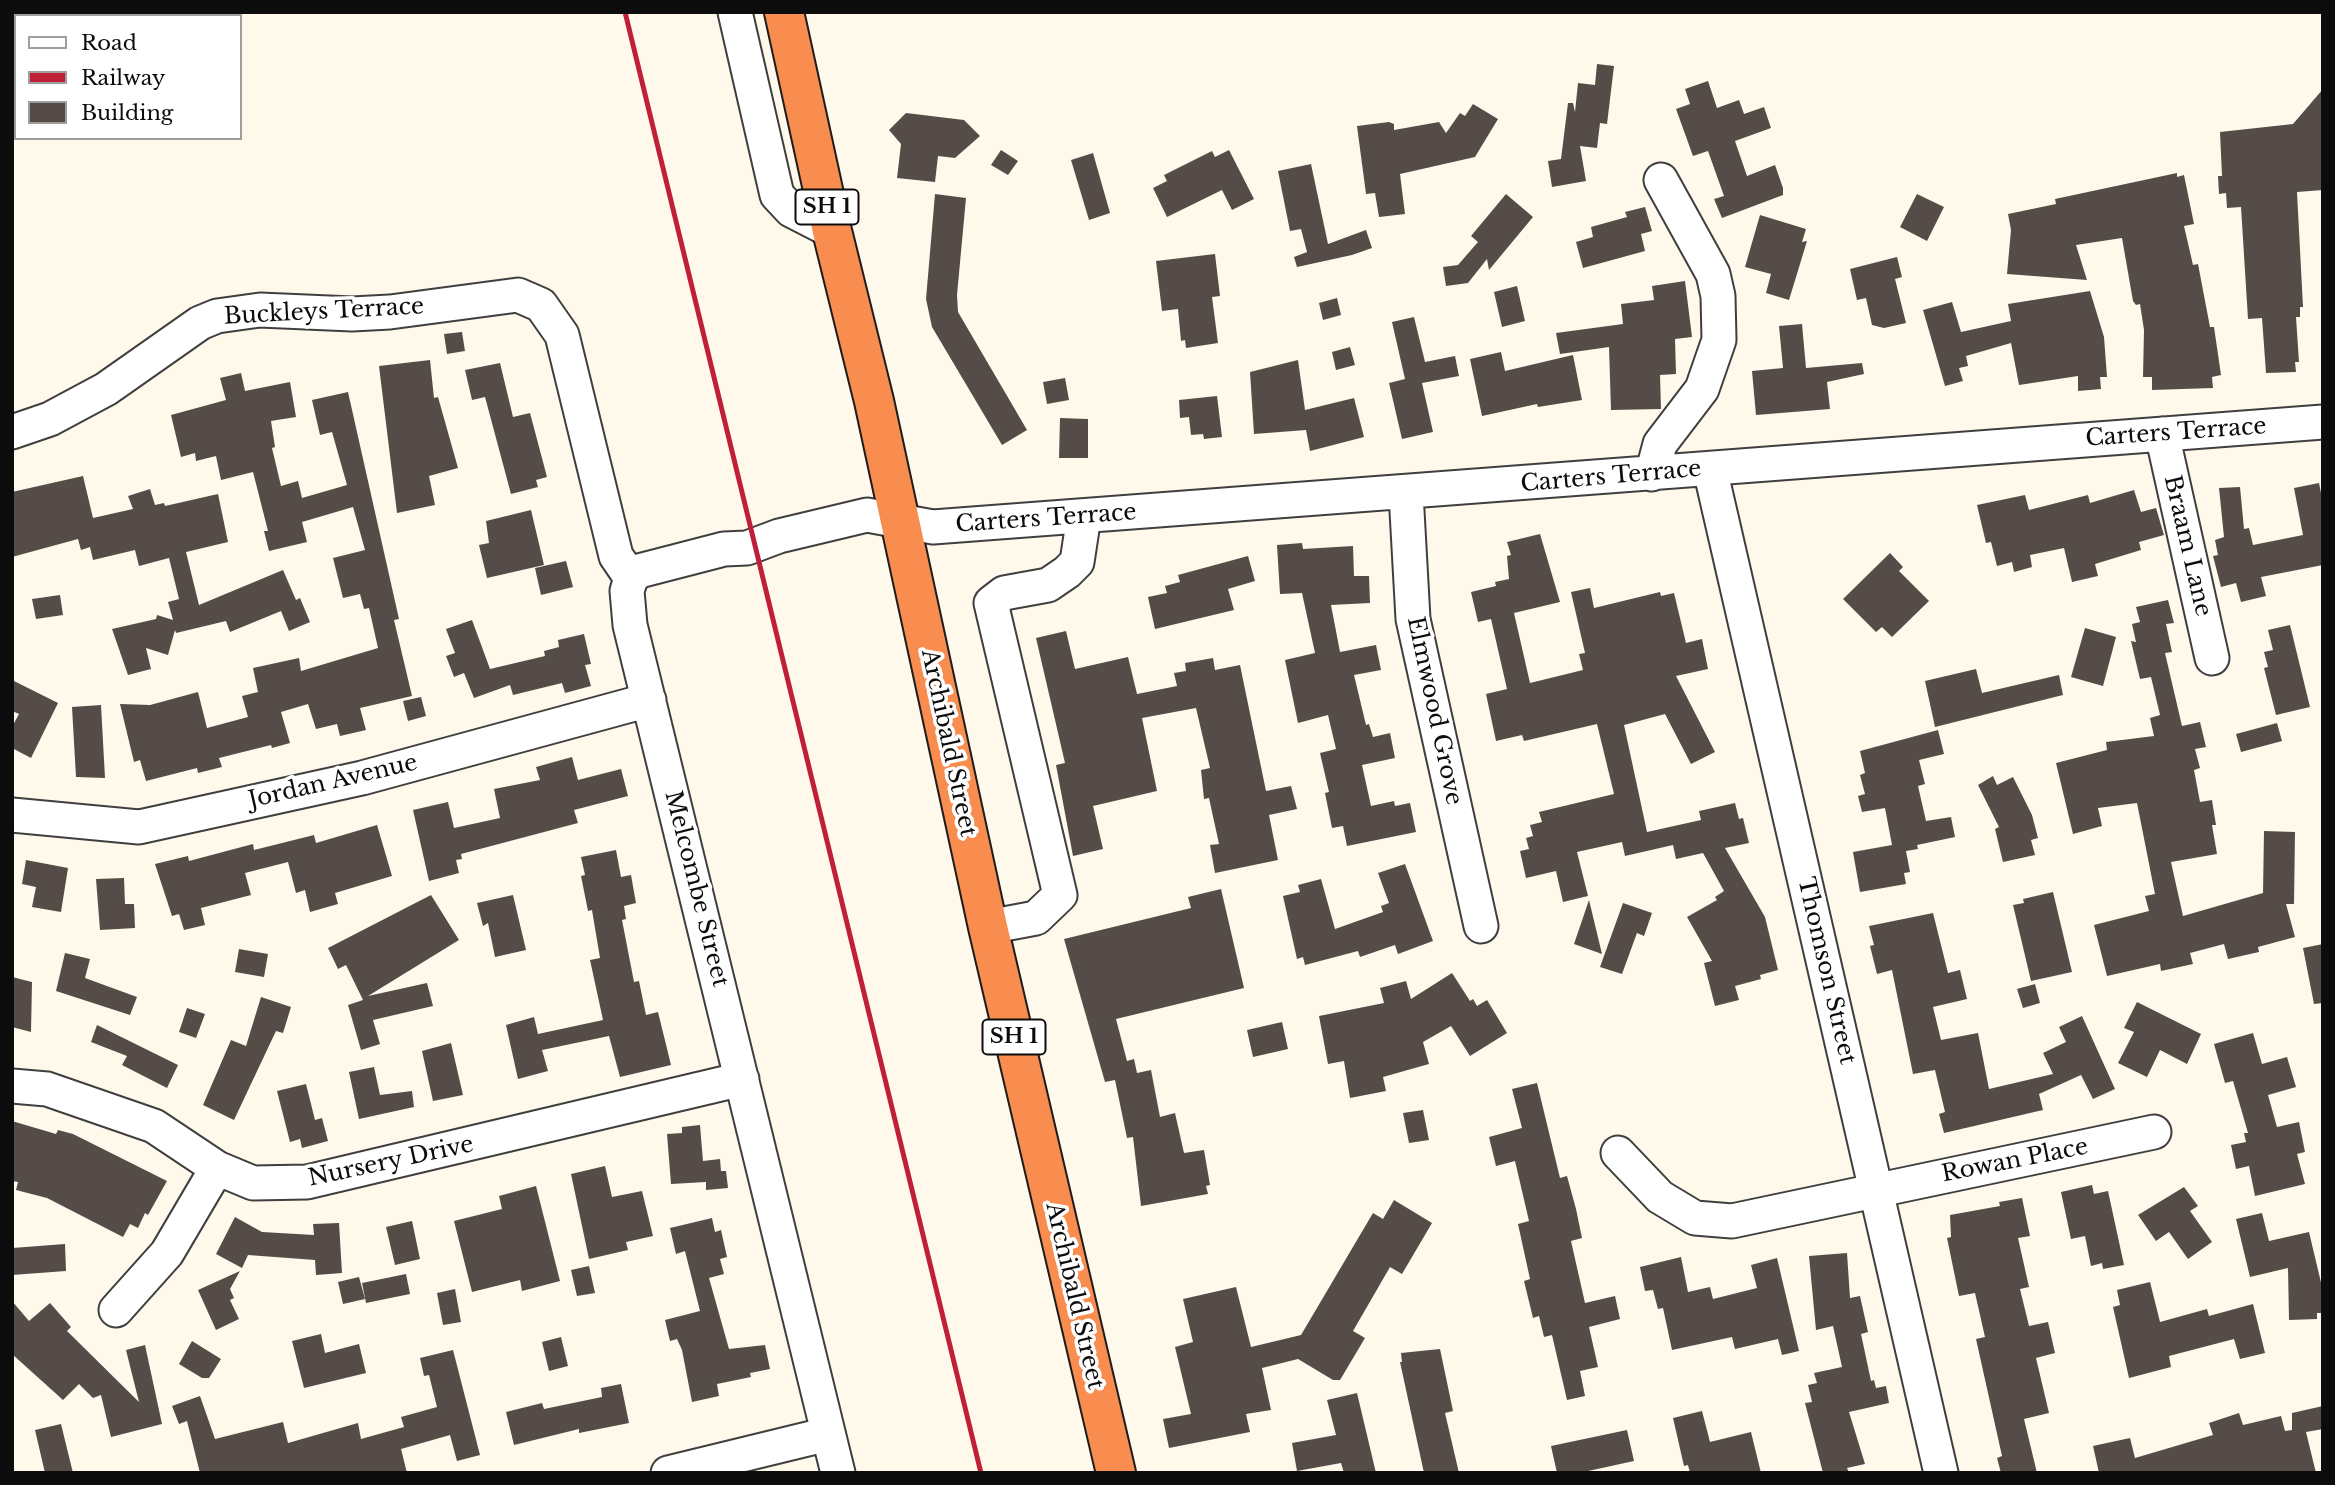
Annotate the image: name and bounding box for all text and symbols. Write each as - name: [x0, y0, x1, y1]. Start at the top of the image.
- legend: [14, 14, 242, 140]
- text: Road: [81, 30, 137, 56]
- text: Railway: [81, 65, 165, 91]
- text: Building: [81, 100, 173, 126]
- road number: SH 1: [796, 190, 858, 224]
- street label: Buckleys Terrace: [223, 293, 425, 331]
- street label: Carters Terrace: [2085, 413, 2267, 453]
- street label: Carters Terrace: [1519, 455, 1703, 499]
- street label: Braam Lane: [2157, 473, 2217, 619]
- street label: Carters Terrace: [955, 499, 1137, 539]
- street label: Elmwood Grove: [1401, 614, 1467, 808]
- street label: Archibald Street: [915, 647, 981, 839]
- street label: Jordan Avenue: [246, 749, 420, 815]
- street label: Melcombe Street: [658, 788, 734, 990]
- street label: Thomson Street: [1791, 875, 1861, 1067]
- road number: SH 1: [982, 1020, 1046, 1054]
- street label: Nursery Drive: [306, 1131, 476, 1193]
- street label: Rowan Place: [1939, 1133, 2091, 1189]
- street label: Archibald Street: [1039, 1200, 1109, 1392]

